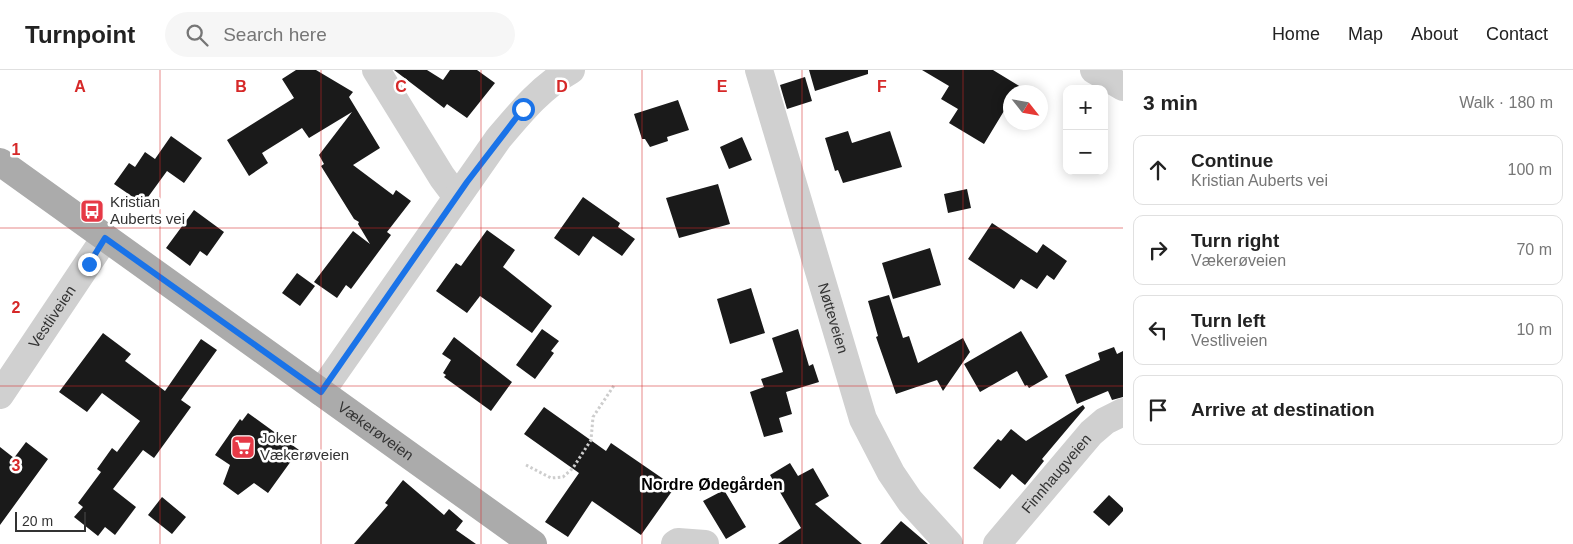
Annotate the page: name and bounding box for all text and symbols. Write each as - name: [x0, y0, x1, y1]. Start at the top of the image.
- search box: [165, 12, 515, 57]
- text: Turnpoint: [25, 21, 135, 48]
- icon: search: [183, 21, 211, 49]
- text: Search here: [223, 24, 327, 45]
- text: Home: [1272, 24, 1320, 44]
- text: Map: [1348, 24, 1383, 44]
- text: About: [1411, 24, 1458, 44]
- text: Contact: [1486, 24, 1548, 44]
- text: A: [74, 78, 86, 95]
- text: B: [235, 78, 247, 95]
- text: C: [395, 78, 407, 95]
- text: D: [556, 78, 568, 95]
- text: E: [717, 78, 728, 95]
- text: F: [877, 78, 887, 95]
- north arrow: [1003, 85, 1048, 130]
- map controls: [1063, 85, 1108, 175]
- button: +: [1063, 85, 1108, 130]
- text: 3 min: [1143, 91, 1198, 114]
- text: Walk · 180 m: [1459, 94, 1553, 111]
- route start: [512, 98, 535, 121]
- button: −: [1063, 130, 1108, 175]
- text: 1: [12, 141, 21, 158]
- text: Continue: [1191, 150, 1273, 171]
- icon: ahead: [1144, 156, 1172, 184]
- text: 100 m: [1508, 161, 1552, 178]
- text: Kristian Auberts vei: [1191, 172, 1328, 189]
- place label: Kristian Auberts vei: [110, 193, 185, 227]
- bus stop icon: Kristian Auberts vei: [79, 198, 105, 224]
- text: Turn right: [1191, 230, 1279, 251]
- icon: right: [1144, 236, 1172, 264]
- text: 70 m: [1516, 241, 1552, 258]
- text: Vækerøveien: [1191, 252, 1286, 269]
- route end: [78, 253, 101, 276]
- street label: Nøtteveien: [815, 281, 852, 355]
- street label: Vestliveien: [25, 282, 79, 351]
- text: 2: [12, 299, 21, 316]
- text: Turn left: [1191, 310, 1266, 331]
- icon: left: [1144, 316, 1172, 344]
- text: 10 m: [1516, 321, 1552, 338]
- text: Vestliveien: [1191, 332, 1268, 349]
- icon: arrive: [1144, 396, 1172, 424]
- street label: Vækerøveien: [335, 398, 417, 464]
- text: Arrive at destination: [1191, 399, 1375, 420]
- place label: Joker Vækerøveien: [260, 429, 349, 463]
- street label: Finnhaugveien: [1018, 430, 1094, 517]
- supermarket icon: Joker Vækerøveien: [230, 434, 256, 460]
- text: 3: [12, 457, 21, 474]
- district label: Nordre Ødegården: [641, 476, 783, 493]
- scale bar: [15, 509, 86, 532]
- text: 20 m: [22, 513, 53, 529]

